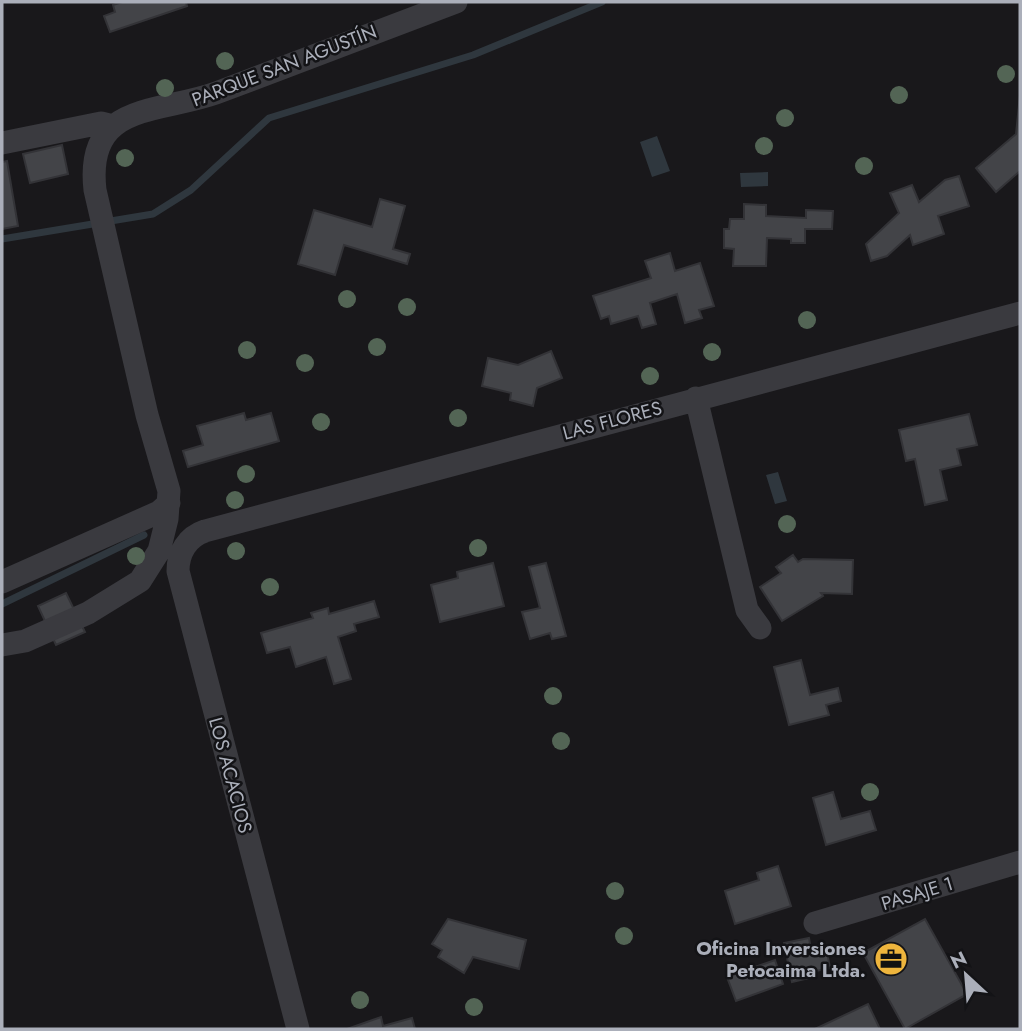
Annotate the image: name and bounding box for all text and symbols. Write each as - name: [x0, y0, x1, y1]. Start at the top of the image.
- street label: PARQUE SAN AGUSTÍN: [188, 18, 380, 113]
- street label: LAS FLORES: [559, 394, 665, 447]
- street label: LOS ACACIOS: [202, 714, 259, 836]
- street label: PASAJE 1: [878, 870, 956, 917]
- place label: Oficina Inversiones Petocaima Ltda.: [696, 935, 866, 984]
- office icon: Oficina Inversiones Petocaima Ltda.: [872, 940, 910, 978]
- north arrow: [931, 940, 1001, 1010]
- text: N: [946, 945, 971, 976]

